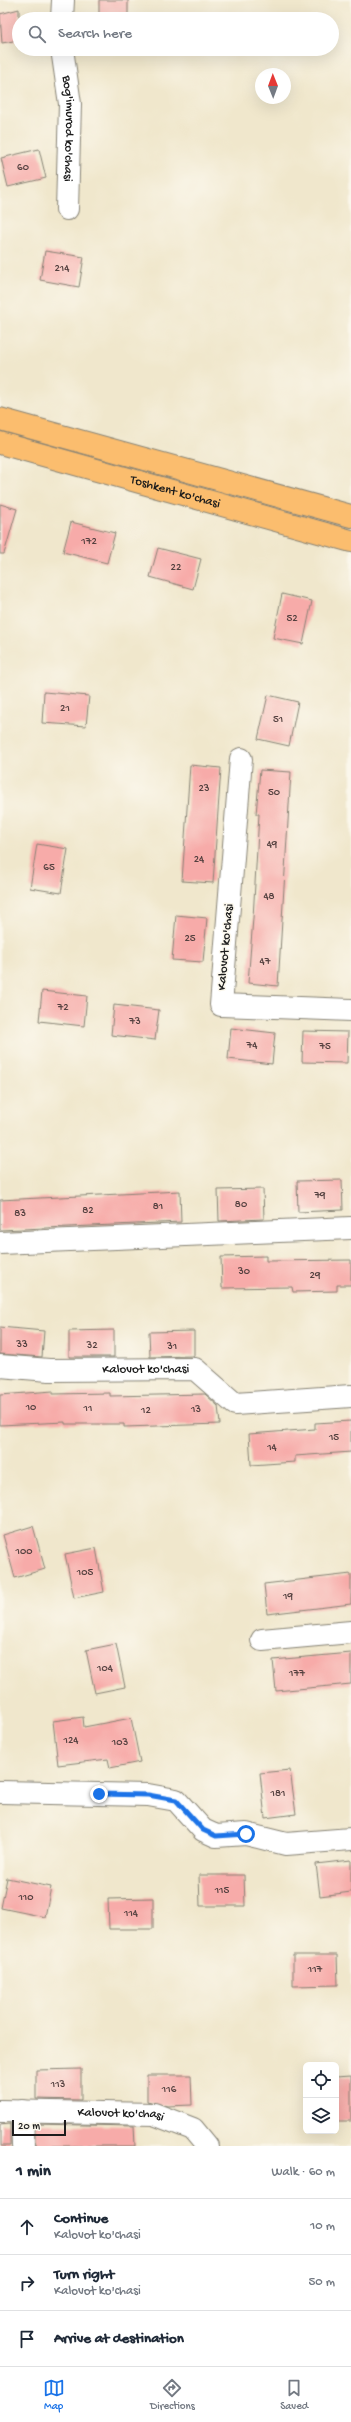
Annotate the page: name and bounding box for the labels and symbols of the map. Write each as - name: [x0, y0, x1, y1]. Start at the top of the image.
- north arrow: [255, 68, 291, 104]
- street label: Bog'imurod ko'chasi: [58, 73, 78, 182]
- house number: 60: [17, 162, 29, 174]
- house number: 214: [54, 263, 70, 275]
- street label: Toshkent ko'chasi: [128, 472, 222, 512]
- house number: 172: [80, 536, 97, 548]
- house number: 22: [171, 562, 182, 574]
- house number: 52: [286, 613, 298, 625]
- house number: 21: [60, 703, 70, 715]
- house number: 51: [273, 714, 283, 726]
- house number: 23: [198, 783, 210, 795]
- house number: 50: [268, 787, 280, 799]
- house number: 49: [267, 839, 278, 851]
- house number: 24: [194, 854, 205, 866]
- house number: 65: [43, 862, 55, 874]
- house number: 48: [263, 891, 275, 903]
- street label: Kalovot ko'chasi: [215, 903, 237, 991]
- house number: 25: [184, 933, 196, 945]
- house number: 47: [260, 956, 271, 968]
- house number: 72: [56, 1002, 69, 1014]
- house number: 73: [128, 1016, 141, 1028]
- house number: 74: [246, 1040, 258, 1052]
- house number: 75: [318, 1041, 331, 1053]
- house number: 79: [313, 1190, 326, 1202]
- house number: 80: [235, 1199, 247, 1211]
- house number: 81: [153, 1201, 163, 1213]
- house number: 82: [82, 1205, 94, 1217]
- house number: 83: [14, 1208, 26, 1220]
- house number: 30: [237, 1266, 250, 1278]
- house number: 29: [310, 1270, 321, 1282]
- house number: 33: [15, 1339, 28, 1351]
- house number: 32: [85, 1340, 98, 1352]
- house number: 31: [166, 1341, 177, 1353]
- street label: Kalovot ko'chasi: [102, 1362, 190, 1377]
- house number: 10: [25, 1402, 36, 1414]
- house number: 11: [83, 1403, 92, 1415]
- house number: 13: [190, 1404, 201, 1416]
- house number: 12: [140, 1405, 152, 1417]
- house number: 15: [328, 1432, 339, 1444]
- house number: 14: [266, 1442, 278, 1454]
- house number: 100: [15, 1546, 32, 1558]
- house number: 105: [76, 1567, 93, 1579]
- house number: 19: [282, 1591, 293, 1603]
- house number: 104: [96, 1663, 114, 1675]
- house number: 177: [288, 1668, 305, 1680]
- house number: 124: [62, 1735, 79, 1747]
- house number: 103: [111, 1737, 128, 1749]
- route end: [90, 1785, 108, 1803]
- house number: 181: [270, 1788, 285, 1800]
- route start: [237, 1825, 255, 1843]
- house number: 115: [214, 1885, 230, 1897]
- house number: 110: [17, 1892, 34, 1904]
- house number: 114: [123, 1908, 139, 1920]
- house number: 117: [307, 1964, 323, 1976]
- house number: 113: [50, 2079, 66, 2091]
- house number: 116: [161, 2084, 177, 2096]
- street label: Kalovot ko'chasi: [77, 2105, 167, 2125]
- scale bar: [12, 2118, 66, 2137]

